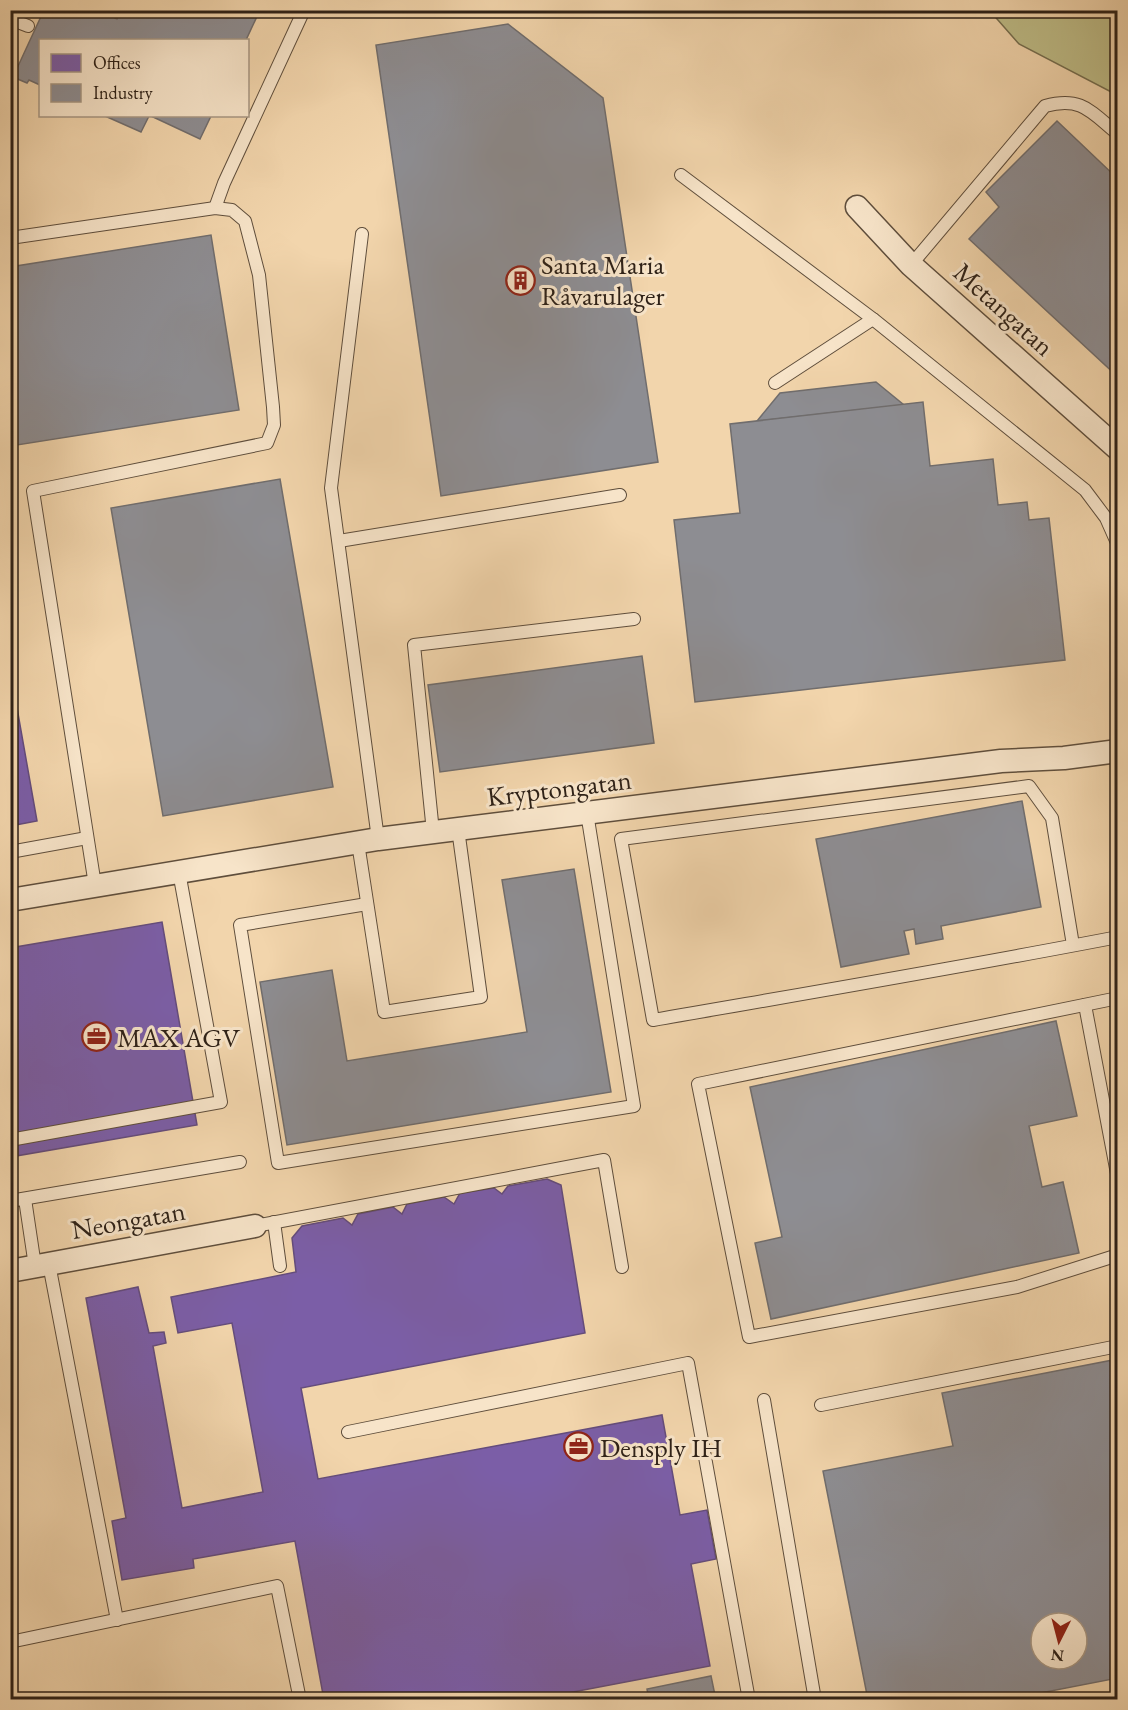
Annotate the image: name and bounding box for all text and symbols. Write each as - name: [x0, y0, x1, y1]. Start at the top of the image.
- legend: [39, 39, 249, 117]
- text: Offices: [93, 51, 141, 74]
- text: Industry: [93, 81, 153, 104]
- place label: Santa Maria Råvarulager: [541, 247, 664, 313]
- street label: Metangatan: [946, 255, 1062, 363]
- building icon: Santa Maria Råvarulager: [504, 264, 536, 296]
- street label: Kryptongatan: [485, 762, 633, 814]
- place label: MAX AGV: [117, 1020, 241, 1055]
- office icon: MAX AGV: [80, 1021, 112, 1053]
- street label: Neongatan: [68, 1193, 188, 1247]
- place label: Densply IH: [600, 1430, 722, 1465]
- office icon: Densply IH: [563, 1431, 595, 1463]
- north arrow: [1029, 1611, 1089, 1671]
- text: N: [1050, 1644, 1065, 1667]

